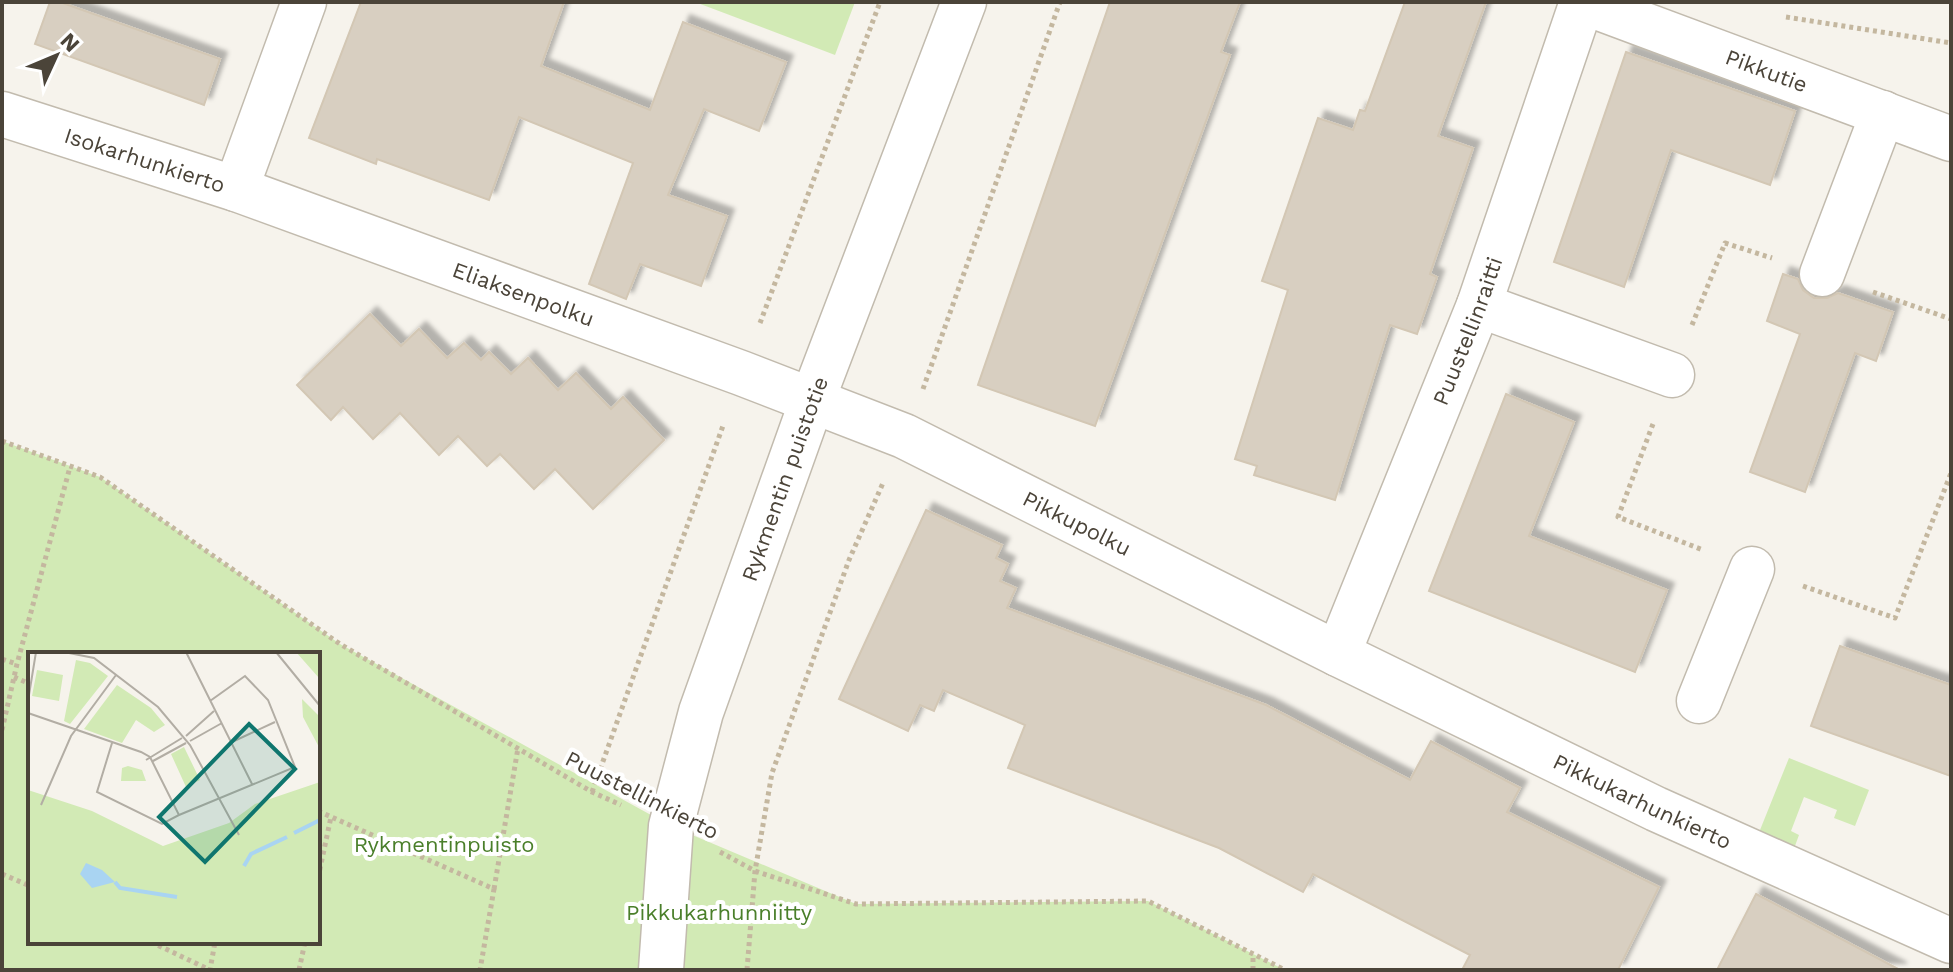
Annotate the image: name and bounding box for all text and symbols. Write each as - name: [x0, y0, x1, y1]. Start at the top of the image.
- north arrow: [16, 16, 96, 96]
- text: N: [55, 28, 85, 57]
- street label: Pikkutie: [1722, 44, 1811, 97]
- street label: Isokarhunkierto: [61, 122, 228, 197]
- street label: Puustellinraitti: [1427, 254, 1507, 409]
- street label: Eliaksenpolku: [449, 256, 598, 331]
- street label: Rykmentin puistotie: [736, 373, 833, 585]
- street label: Pikkupolku: [1019, 485, 1135, 561]
- inset map: [28, 652, 320, 944]
- street label: Puustellinkierto: [561, 746, 723, 844]
- street label: Pikkukarhunkierto: [1549, 748, 1735, 854]
- park label: Rykmentinpuisto: [354, 832, 534, 857]
- park label: Pikkukarhunniitty: [626, 900, 813, 925]

